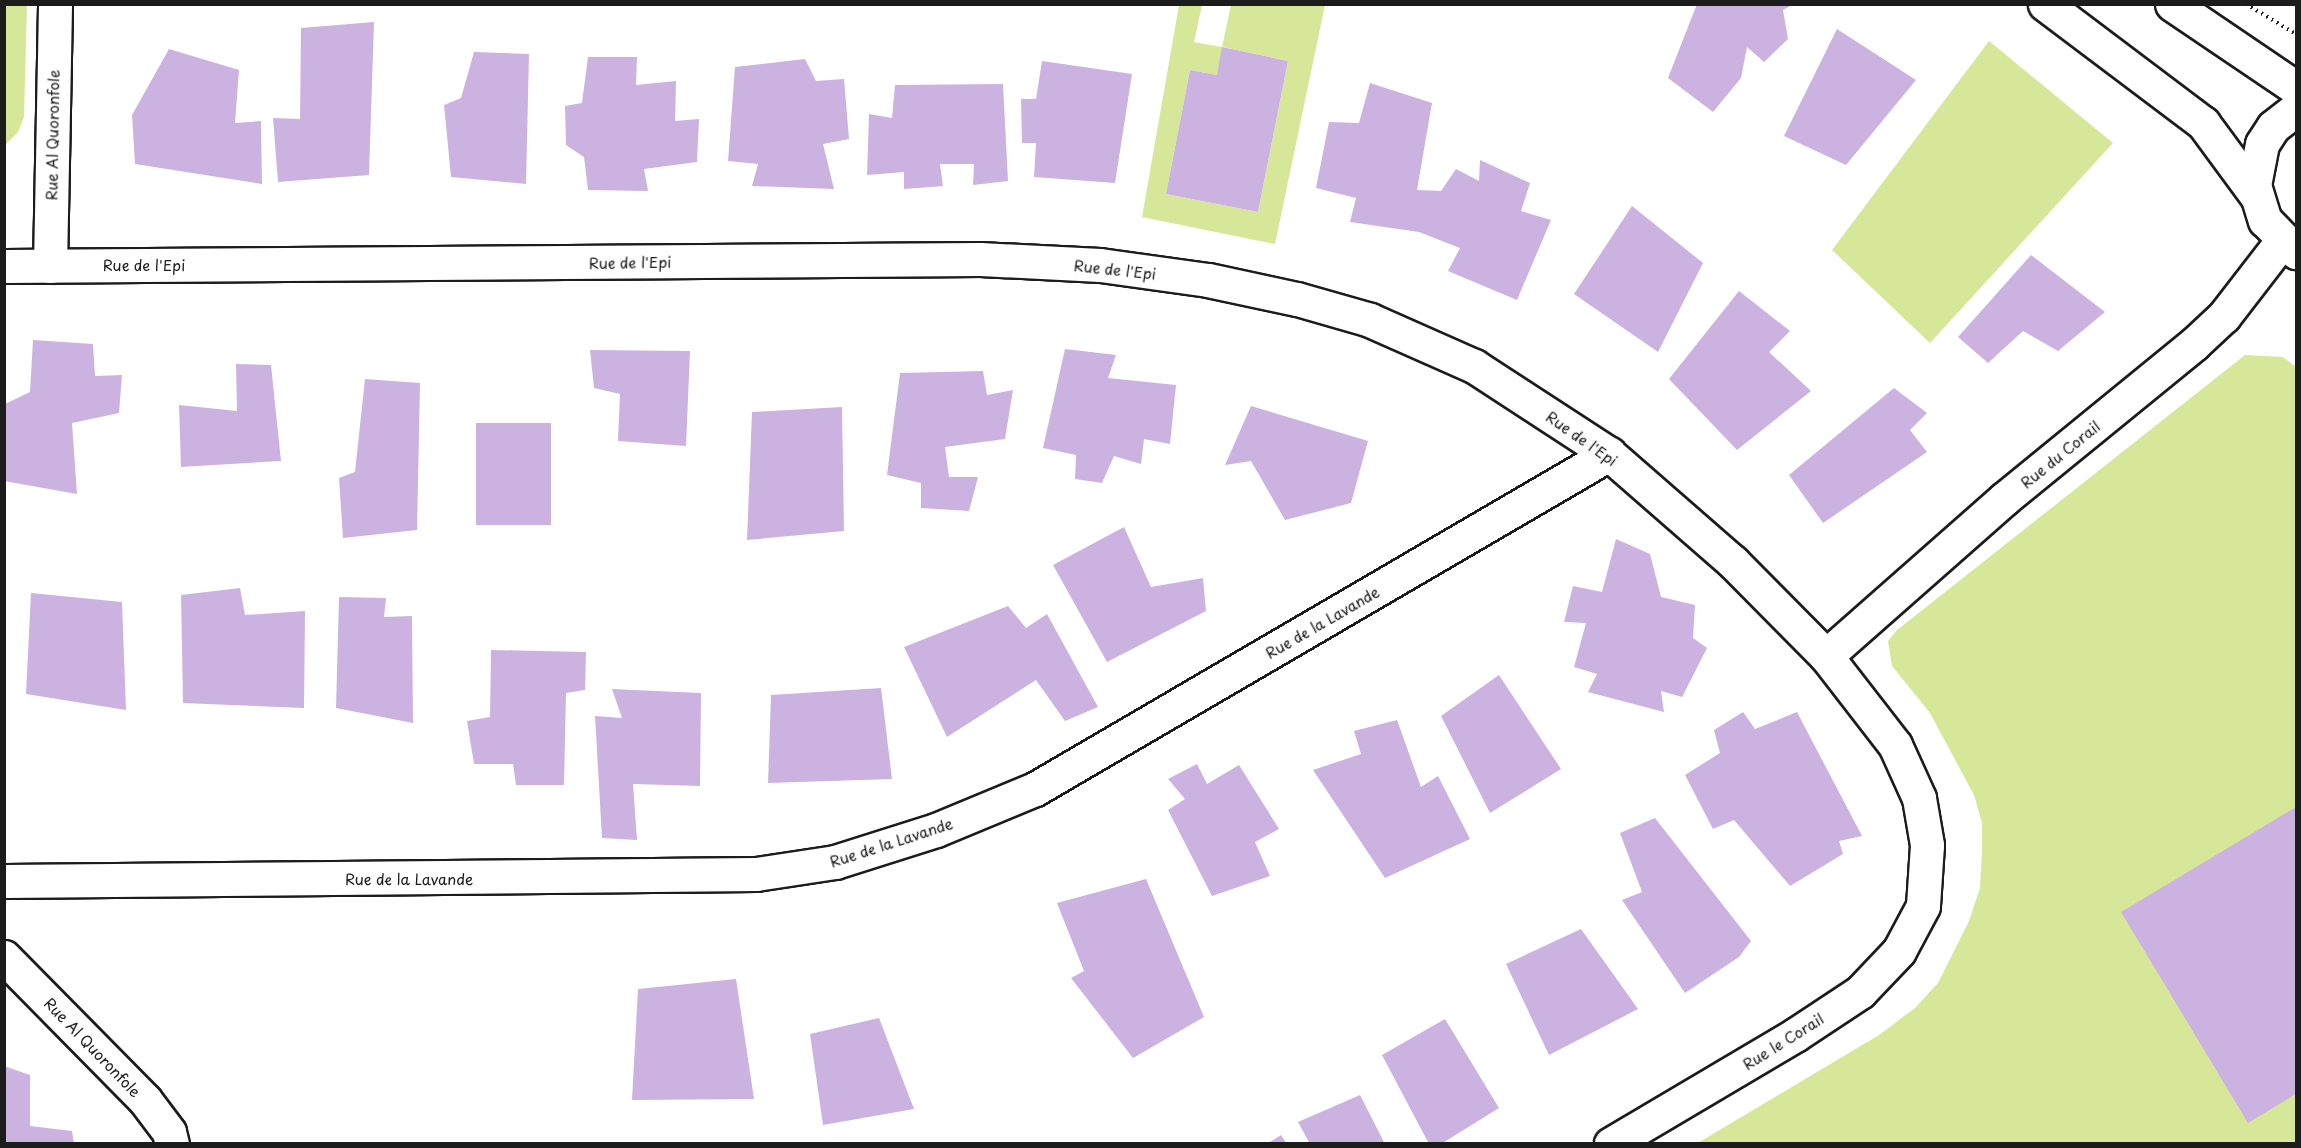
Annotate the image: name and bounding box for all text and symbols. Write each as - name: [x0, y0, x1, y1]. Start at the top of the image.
- street label: Rue Al Quoronfole: [42, 69, 62, 201]
- street label: Rue de l'Epi: [587, 252, 673, 272]
- street label: Rue de l'Epi: [102, 256, 186, 274]
- street label: Rue de l'Epi: [1072, 256, 1158, 282]
- street label: Rue de l'Epi: [1542, 406, 1622, 470]
- street label: Rue du Corail: [2016, 416, 2104, 492]
- street label: Rue de la Lavande: [1261, 581, 1383, 663]
- street label: Rue de la Lavande: [826, 813, 956, 871]
- street label: Rue de la Lavande: [343, 870, 475, 888]
- street label: Rue Al Quoronfole: [41, 993, 145, 1101]
- street label: Rue le Corail: [1738, 1008, 1828, 1074]

